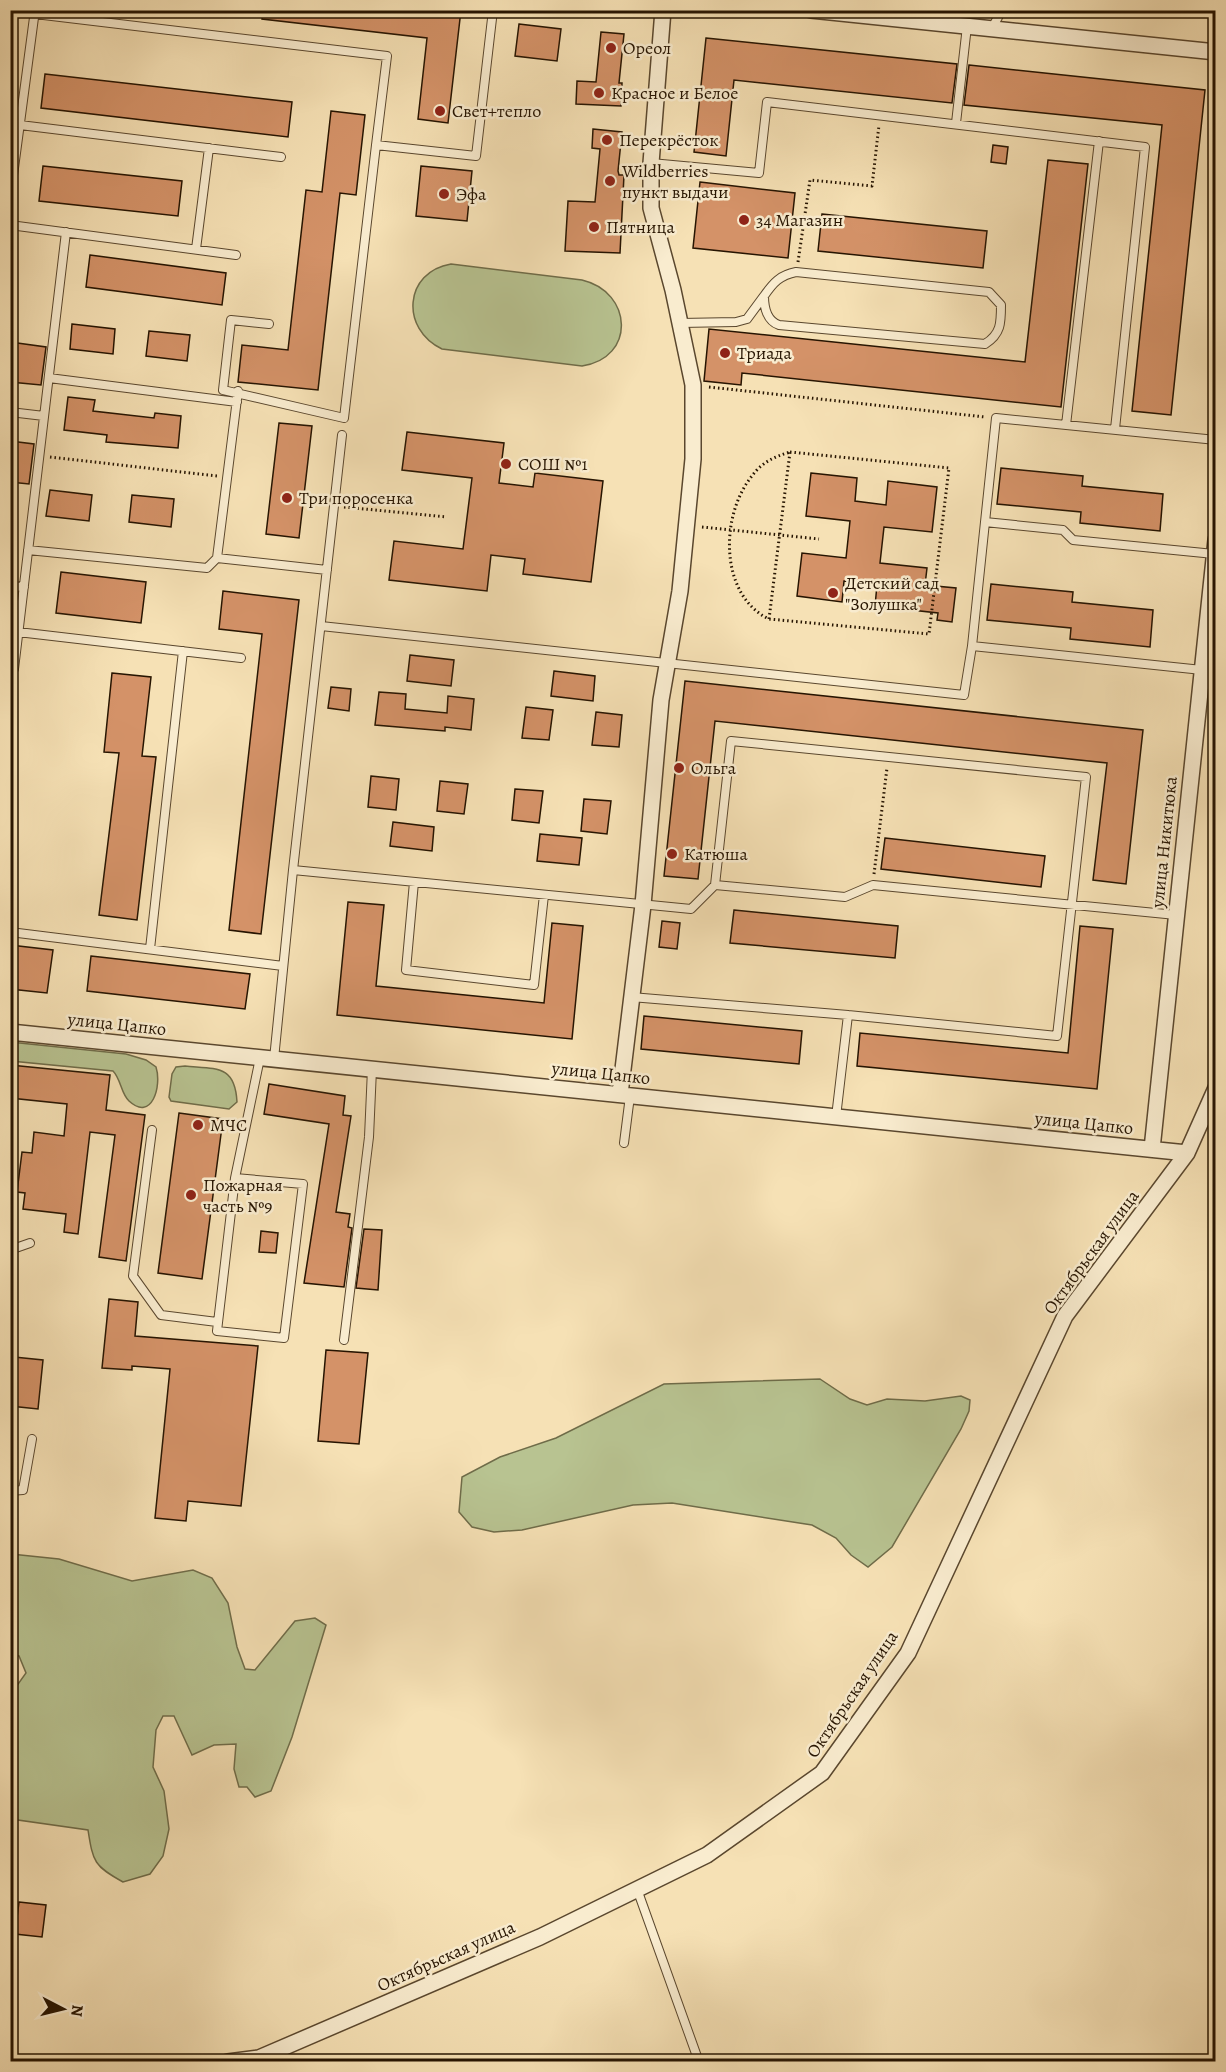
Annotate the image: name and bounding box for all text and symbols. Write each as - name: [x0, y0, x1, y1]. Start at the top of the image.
- place label: Ореол: [623, 36, 671, 60]
- marker: Ореол: [604, 41, 618, 55]
- place label: Красное и Белое: [611, 81, 738, 105]
- marker: Красное и Белое: [592, 86, 606, 100]
- place label: Свет+тепло: [452, 99, 541, 123]
- marker: Свет+тепло: [433, 104, 447, 118]
- place label: Перекрёсток: [619, 128, 719, 152]
- marker: Перекрёсток: [600, 133, 614, 147]
- place label: Wildberries пункт выдачи: [621, 159, 729, 204]
- marker: Wildberries пункт выдачи: [603, 174, 617, 188]
- place label: Эфа: [456, 182, 487, 206]
- marker: Эфа: [437, 187, 451, 201]
- place label: 34 Магазин: [756, 208, 843, 232]
- marker: 34 Магазин: [737, 213, 751, 227]
- place label: Пятница: [606, 215, 675, 239]
- marker: Пятница: [587, 220, 601, 234]
- place label: Триада: [737, 341, 792, 365]
- marker: Триада: [718, 346, 732, 360]
- place label: СОШ №1: [518, 452, 588, 476]
- marker: СОШ №1: [499, 457, 513, 471]
- place label: Три поросенка: [299, 486, 414, 510]
- marker: Три поросенка: [280, 491, 294, 505]
- place label: Детский сад "Золушка": [845, 571, 939, 616]
- marker: Детский сад "Золушка": [826, 586, 840, 600]
- place label: Ольга: [691, 756, 737, 780]
- marker: Ольга: [672, 761, 686, 775]
- street label: улица Никитюка: [1145, 775, 1183, 910]
- place label: Катюша: [684, 842, 749, 866]
- marker: Катюша: [665, 847, 679, 861]
- street label: улица Цапко: [66, 1007, 167, 1041]
- street label: улица Цапко: [550, 1056, 651, 1090]
- street label: улица Цапко: [1033, 1106, 1134, 1140]
- place label: МЧС: [210, 1113, 247, 1137]
- marker: МЧС: [191, 1118, 205, 1132]
- place label: Пожарная часть №9: [203, 1173, 283, 1218]
- street label: Октябрьская улица: [1038, 1184, 1145, 1319]
- marker: Пожарная часть №9: [184, 1188, 198, 1202]
- street label: Октябрьская улица: [801, 1625, 904, 1762]
- street label: Октябрьская улица: [373, 1915, 519, 1997]
- north arrow: [33, 1979, 93, 2039]
- text: N: [65, 2004, 89, 2018]

